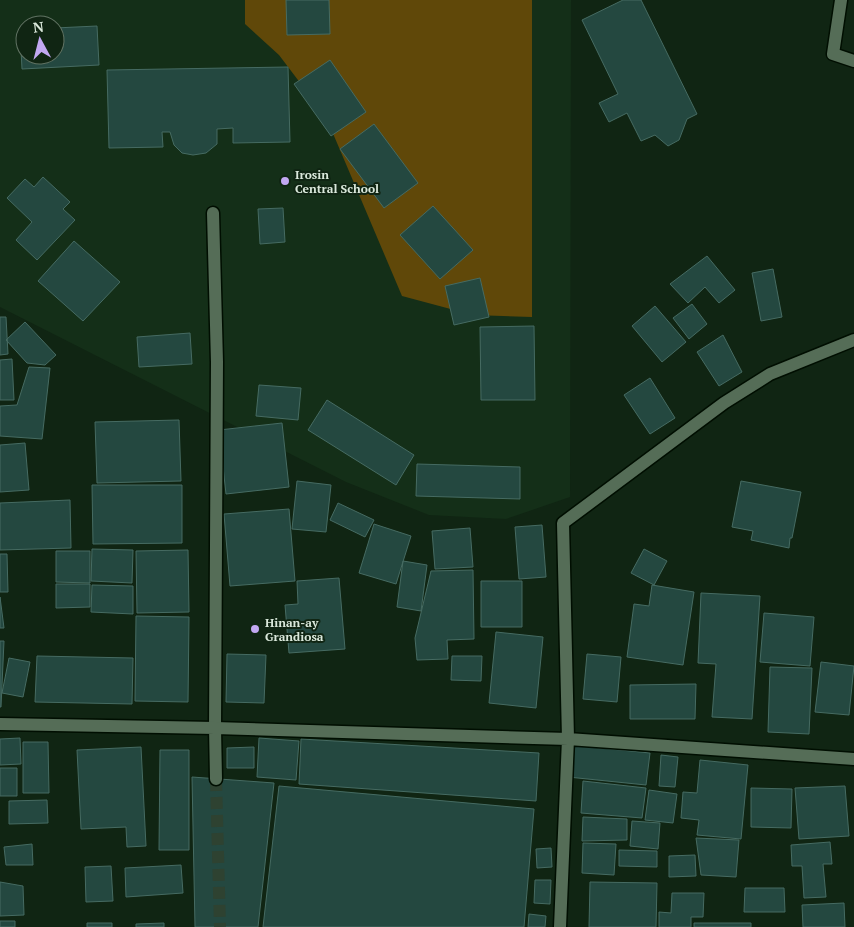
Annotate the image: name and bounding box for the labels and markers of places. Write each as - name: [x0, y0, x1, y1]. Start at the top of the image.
- place label: Irosin Central School: [295, 167, 379, 196]
- marker: Irosin Central School: [279, 175, 291, 187]
- place label: Hinan-ay Grandiosa: [265, 615, 324, 644]
- marker: Hinan-ay Grandiosa: [249, 623, 261, 635]

